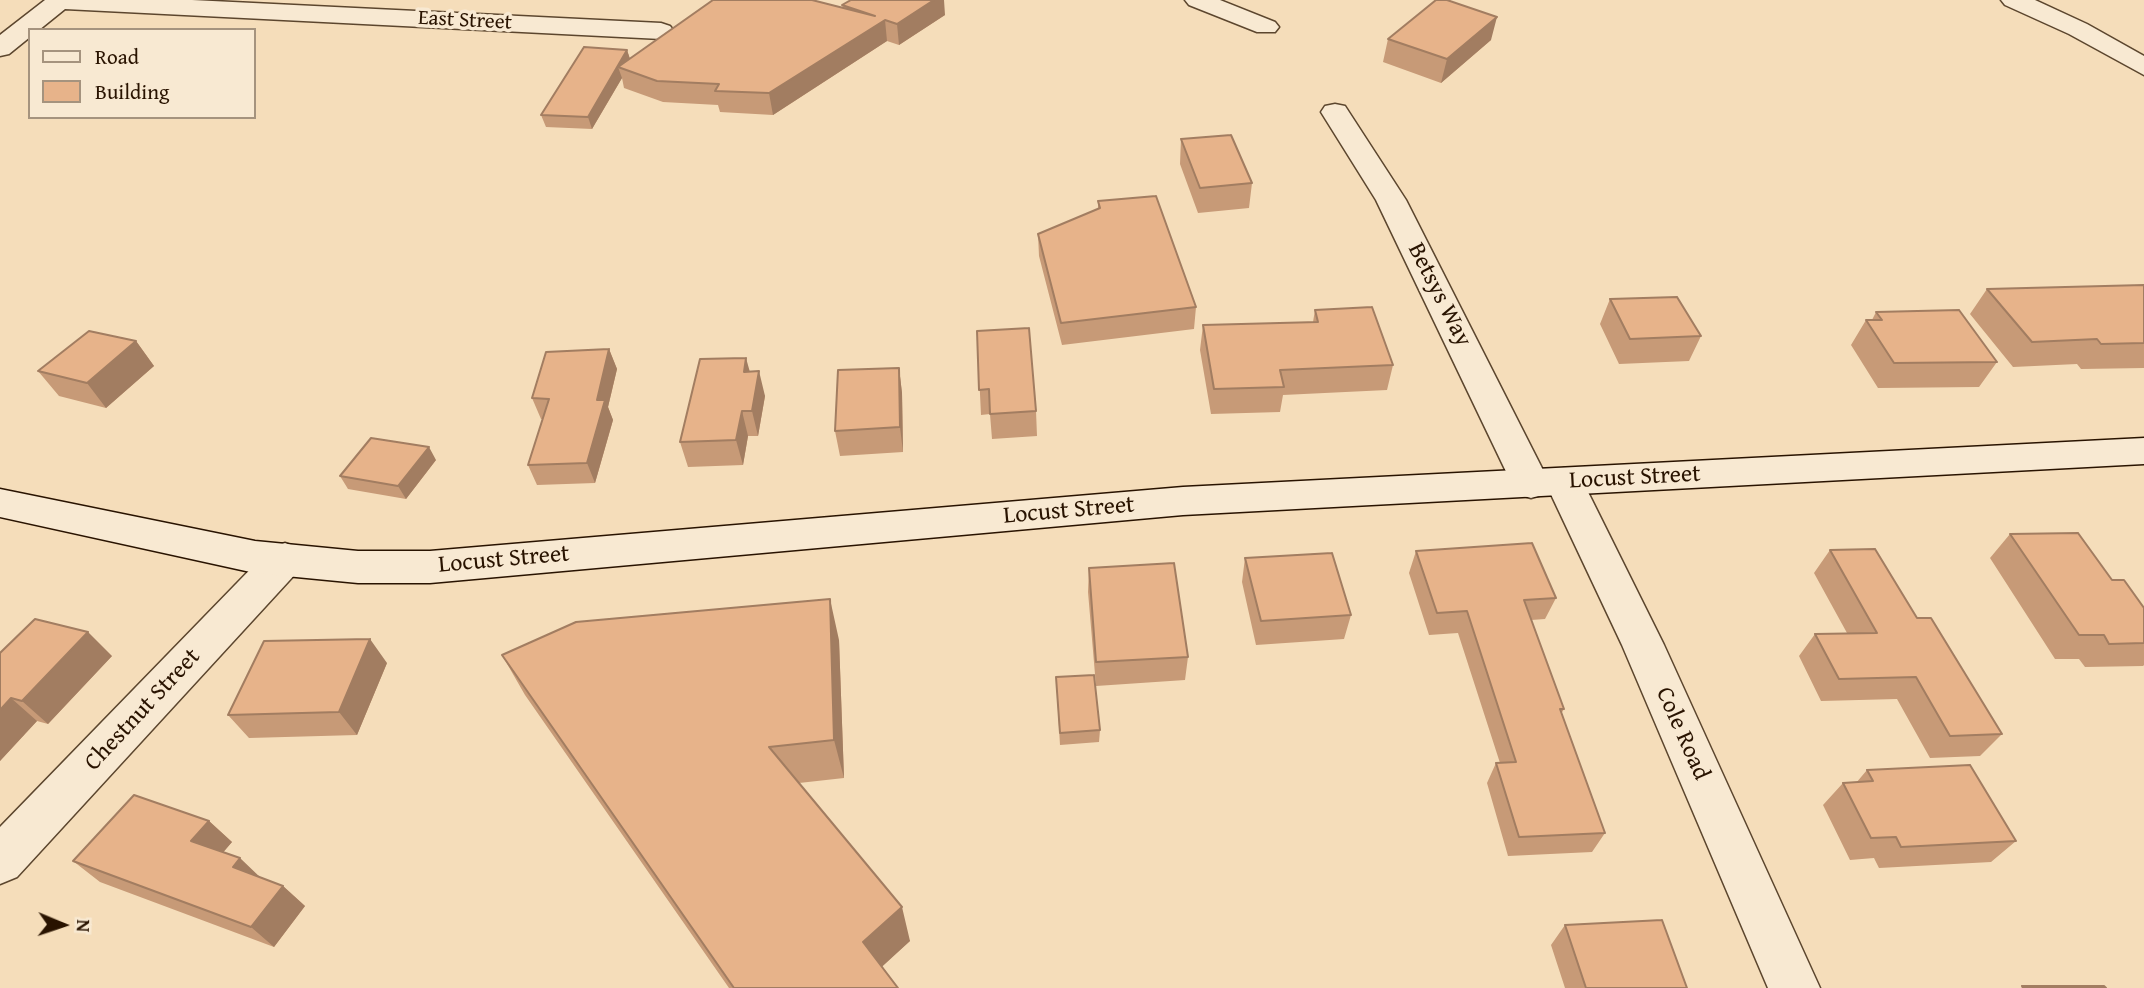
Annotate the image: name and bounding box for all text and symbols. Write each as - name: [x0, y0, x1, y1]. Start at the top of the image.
- street label: East Street: [417, 6, 513, 36]
- legend: [28, 28, 256, 119]
- text: Road: [95, 41, 139, 72]
- text: Building: [95, 76, 169, 107]
- street label: Betsys Way: [1401, 238, 1477, 352]
- street label: Locust Street: [1569, 460, 1701, 496]
- street label: Locust Street: [1002, 491, 1136, 531]
- street label: Locust Street: [437, 540, 571, 580]
- street label: Chestnut Street: [79, 643, 207, 777]
- street label: Cole Road: [1649, 683, 1715, 785]
- north arrow: [28, 890, 98, 960]
- text: N: [70, 919, 98, 933]

